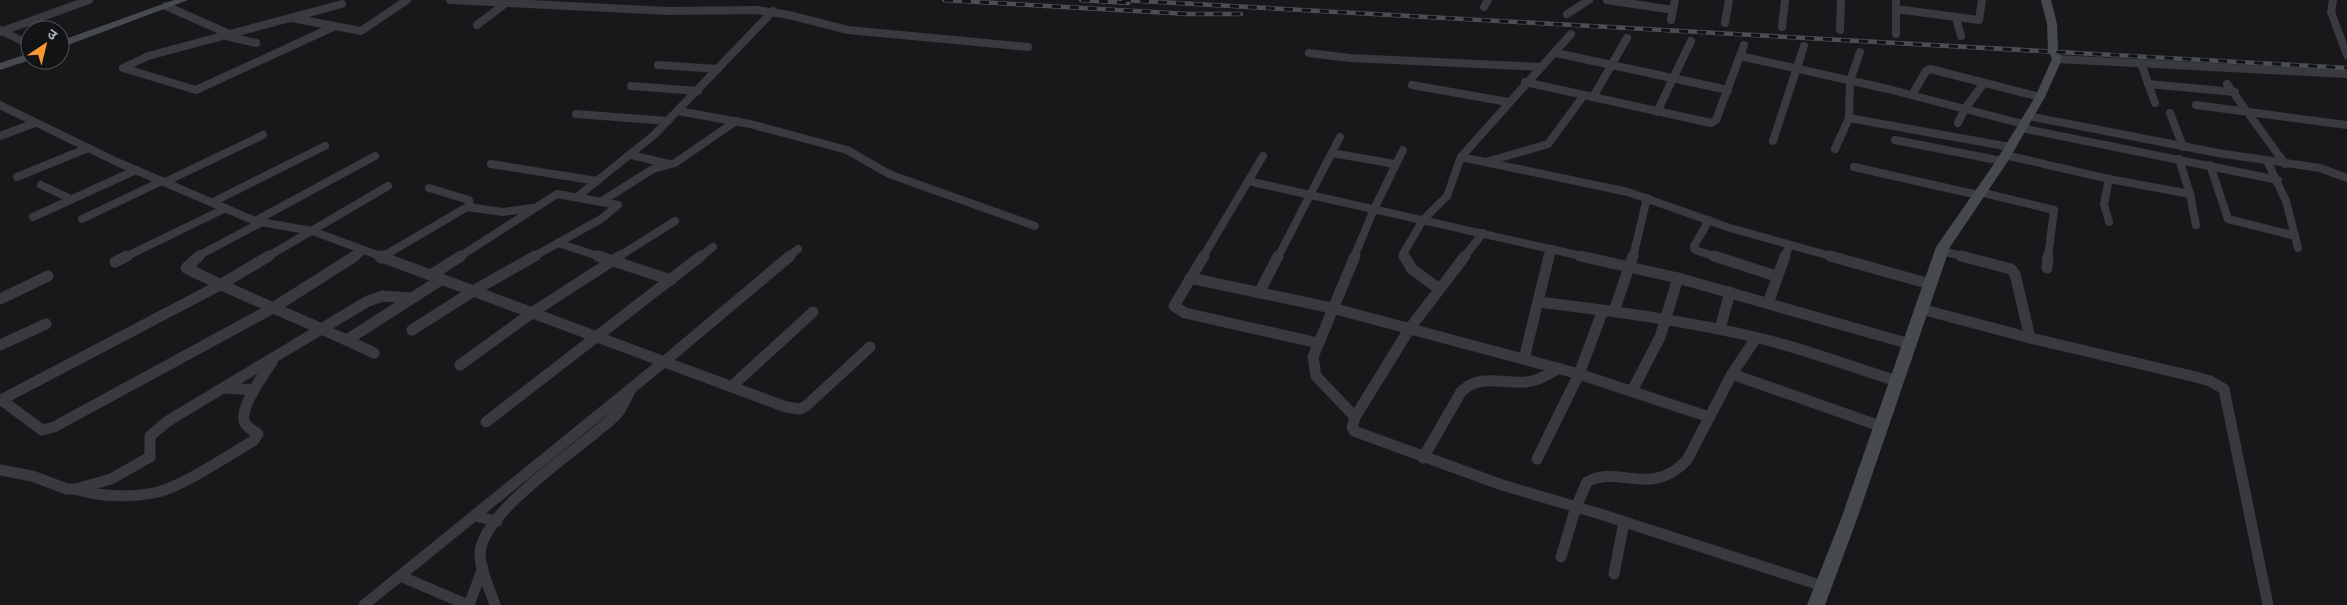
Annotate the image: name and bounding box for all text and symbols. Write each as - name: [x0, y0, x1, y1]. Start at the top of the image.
- north arrow: [20, 20, 70, 70]
- text: उ: [44, 25, 62, 45]

